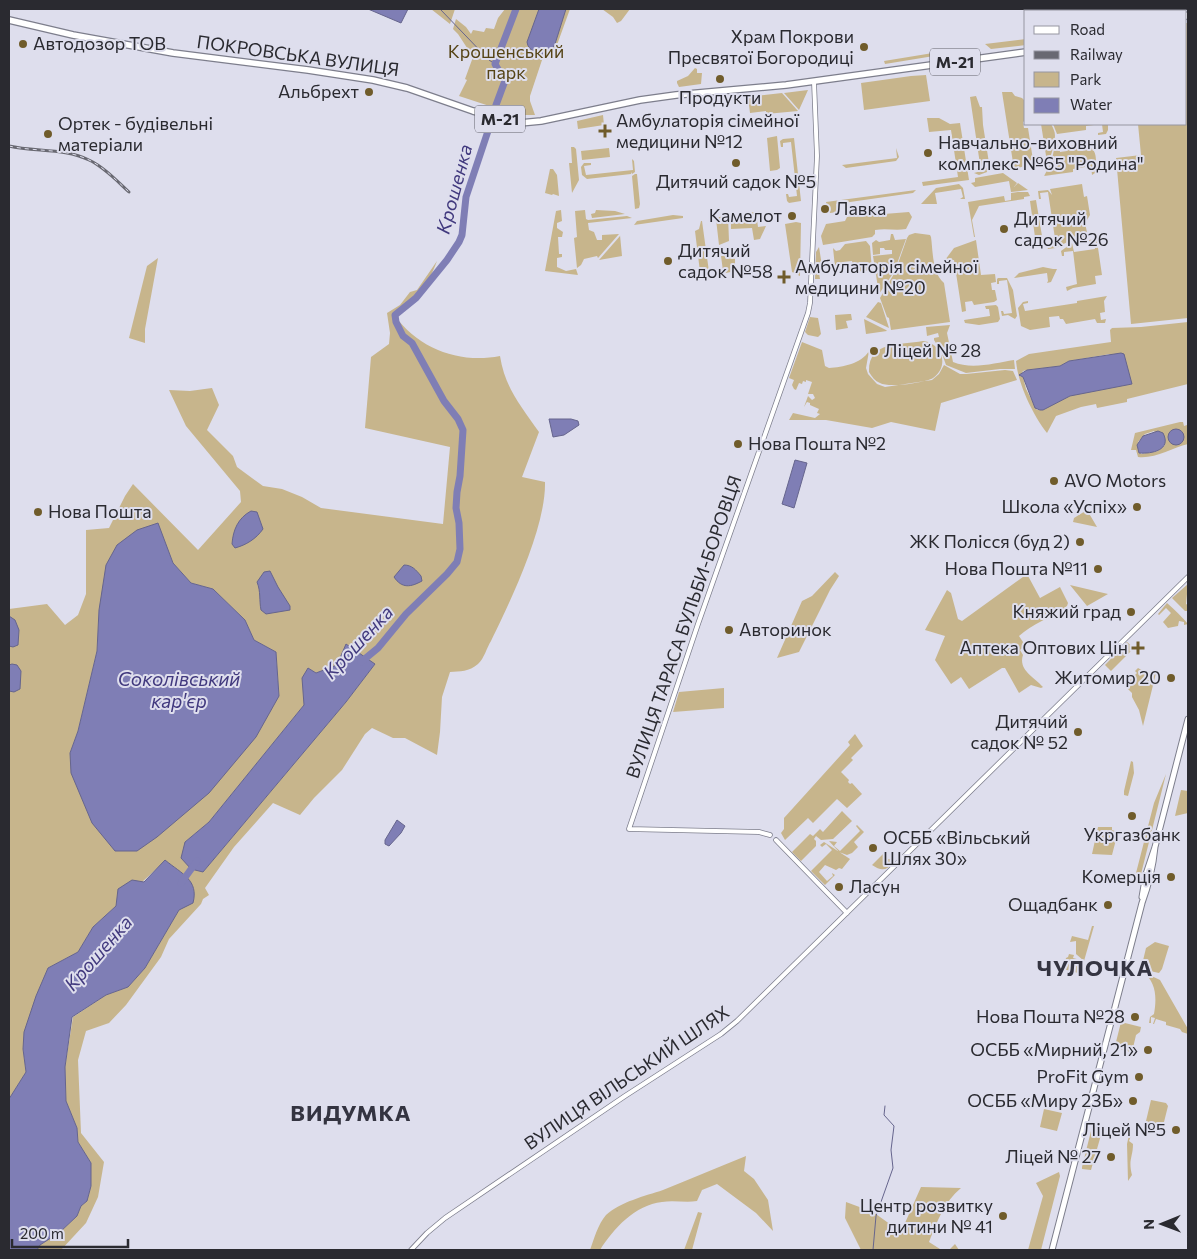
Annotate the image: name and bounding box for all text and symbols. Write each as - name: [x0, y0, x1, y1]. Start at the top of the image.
- legend: [1024, 10, 1187, 125]
- text: Road: [1070, 20, 1105, 38]
- place label: Храм Покрови Пресвятої Богородиці: [668, 25, 854, 68]
- street label: ПОКРОВСЬКА ВУЛИЦЯ: [196, 30, 401, 80]
- place label: Автодозор ТОВ: [33, 32, 166, 54]
- marker: Автодозор ТОВ: [17, 38, 29, 50]
- park label: Крошенський парк: [448, 40, 564, 83]
- marker: Храм Покрови Пресвятої Богородиці: [858, 41, 870, 53]
- text: Railway: [1070, 45, 1123, 63]
- road number: М-21: [930, 48, 980, 76]
- text: Park: [1070, 70, 1101, 88]
- marker: Продукти: [714, 73, 726, 85]
- place label: Альбрехт: [278, 80, 360, 102]
- marker: Альбрехт: [363, 86, 375, 98]
- place label: Продукти: [679, 86, 761, 108]
- text: Water: [1070, 95, 1112, 113]
- road number: М-21: [475, 106, 525, 132]
- place label: Амбулаторія сімейної медицини №12: [616, 109, 800, 152]
- place label: Ортек - будівельні матеріали: [58, 112, 213, 155]
- marker: Амбулаторія сімейної медицини №12: [598, 124, 612, 138]
- marker: Ортек - будівельні матеріали: [42, 128, 54, 140]
- place label: Навчально-виховний комплекс №65 "Родина": [938, 131, 1144, 174]
- water label: Крошенка: [431, 141, 477, 236]
- marker: Навчально-виховний комплекс №65 "Родина": [922, 147, 934, 159]
- marker: Дитячий садок №5: [730, 157, 742, 169]
- place label: Дитячий садок №5: [656, 170, 816, 192]
- place label: Лавка: [835, 197, 886, 219]
- marker: Лавка: [819, 203, 831, 215]
- place label: Камелот: [709, 204, 783, 226]
- place label: Дитячий садок №26: [1014, 207, 1109, 250]
- marker: Камелот: [786, 210, 798, 222]
- marker: Дитячий садок №26: [998, 223, 1010, 235]
- place label: Дитячий садок №58: [678, 239, 773, 282]
- marker: Дитячий садок №58: [662, 255, 674, 267]
- place label: Амбулаторія сімейної медицини №20: [795, 255, 979, 298]
- marker: Амбулаторія сімейної медицини №20: [777, 270, 791, 284]
- place label: Ліцей № 28: [884, 339, 981, 361]
- marker: Ліцей № 28: [868, 345, 880, 357]
- place label: Нова Пошта №2: [748, 432, 886, 454]
- marker: Нова Пошта №2: [732, 438, 744, 450]
- place label: AVO Motors: [1064, 469, 1166, 491]
- street label: ВУЛИЦЯ ТАРАСА БУЛЬБИ-БОРОВЦЯ: [621, 472, 745, 781]
- marker: AVO Motors: [1048, 475, 1060, 487]
- place label: Школа «Успіх»: [1002, 495, 1127, 517]
- place label: Нова Пошта: [48, 500, 152, 522]
- marker: Школа «Успіх»: [1131, 501, 1143, 513]
- marker: Нова Пошта: [32, 506, 44, 518]
- place label: ЖК Полісся (буд 2): [909, 530, 1070, 552]
- marker: ЖК Полісся (буд 2): [1074, 536, 1086, 548]
- place label: Нова Пошта №11: [945, 557, 1088, 579]
- marker: Нова Пошта №11: [1092, 563, 1104, 575]
- water label: Крошенка: [318, 600, 397, 683]
- place label: Княжий град: [1013, 600, 1121, 622]
- marker: Княжий град: [1125, 606, 1137, 618]
- place label: Авторинок: [739, 618, 832, 640]
- marker: Авторинок: [723, 624, 735, 636]
- place label: Аптека Оптових Цін: [959, 636, 1128, 658]
- marker: Аптека Оптових Цін: [1132, 642, 1144, 654]
- place label: Житомир 20: [1054, 666, 1161, 688]
- water label: Соколівський кар'єр: [118, 667, 240, 712]
- marker: Житомир 20: [1165, 672, 1177, 684]
- place label: Дитячий садок № 52: [971, 710, 1068, 753]
- marker: Дитячий садок № 52: [1072, 726, 1084, 738]
- marker: Укргазбанк: [1126, 810, 1138, 822]
- place label: Укргазбанк: [1083, 823, 1181, 845]
- place label: ОСББ «Вільський Шлях 30»: [883, 826, 1031, 869]
- marker: ОСББ «Вільський Шлях 30»: [867, 842, 879, 854]
- place label: Комерція: [1082, 865, 1161, 887]
- marker: Комерція: [1165, 871, 1177, 883]
- place label: Ласун: [849, 875, 900, 897]
- marker: Ласун: [833, 881, 845, 893]
- place label: Ощадбанк: [1008, 893, 1098, 915]
- marker: Ощадбанк: [1102, 899, 1114, 911]
- water label: Крошенка: [59, 910, 137, 995]
- district label: ЧУЛОЧКА: [1037, 954, 1153, 981]
- street label: ВУЛИЦЯ ВІЛЬСЬКИЙ ШЛЯХ: [520, 1000, 733, 1154]
- place label: Нова Пошта №28: [976, 1005, 1125, 1027]
- marker: Нова Пошта №28: [1129, 1011, 1141, 1023]
- place label: ОСББ «Мирний, 21»: [970, 1038, 1138, 1060]
- marker: ОСББ «Мирний, 21»: [1142, 1044, 1154, 1056]
- place label: ProFit Gym: [1036, 1065, 1129, 1087]
- marker: ProFit Gym: [1133, 1071, 1145, 1083]
- place label: ОСББ «Миру 23Б»: [967, 1089, 1123, 1111]
- marker: ОСББ «Миру 23Б»: [1127, 1095, 1139, 1107]
- district label: ВИДУМКА: [290, 1099, 412, 1126]
- place label: Ліцей №5: [1083, 1118, 1166, 1140]
- marker: Ліцей №5: [1170, 1124, 1182, 1136]
- place label: Ліцей № 27: [1005, 1145, 1101, 1167]
- marker: Ліцей № 27: [1105, 1151, 1117, 1163]
- place label: Центр розвитку дитини № 41: [860, 1194, 993, 1237]
- north arrow: [1137, 1199, 1187, 1249]
- marker: Центр розвитку дитини № 41: [997, 1210, 1009, 1222]
- scale bar: [12, 1216, 129, 1248]
- text: N: [1140, 1219, 1157, 1230]
- text: 200 m: [20, 1224, 64, 1242]

